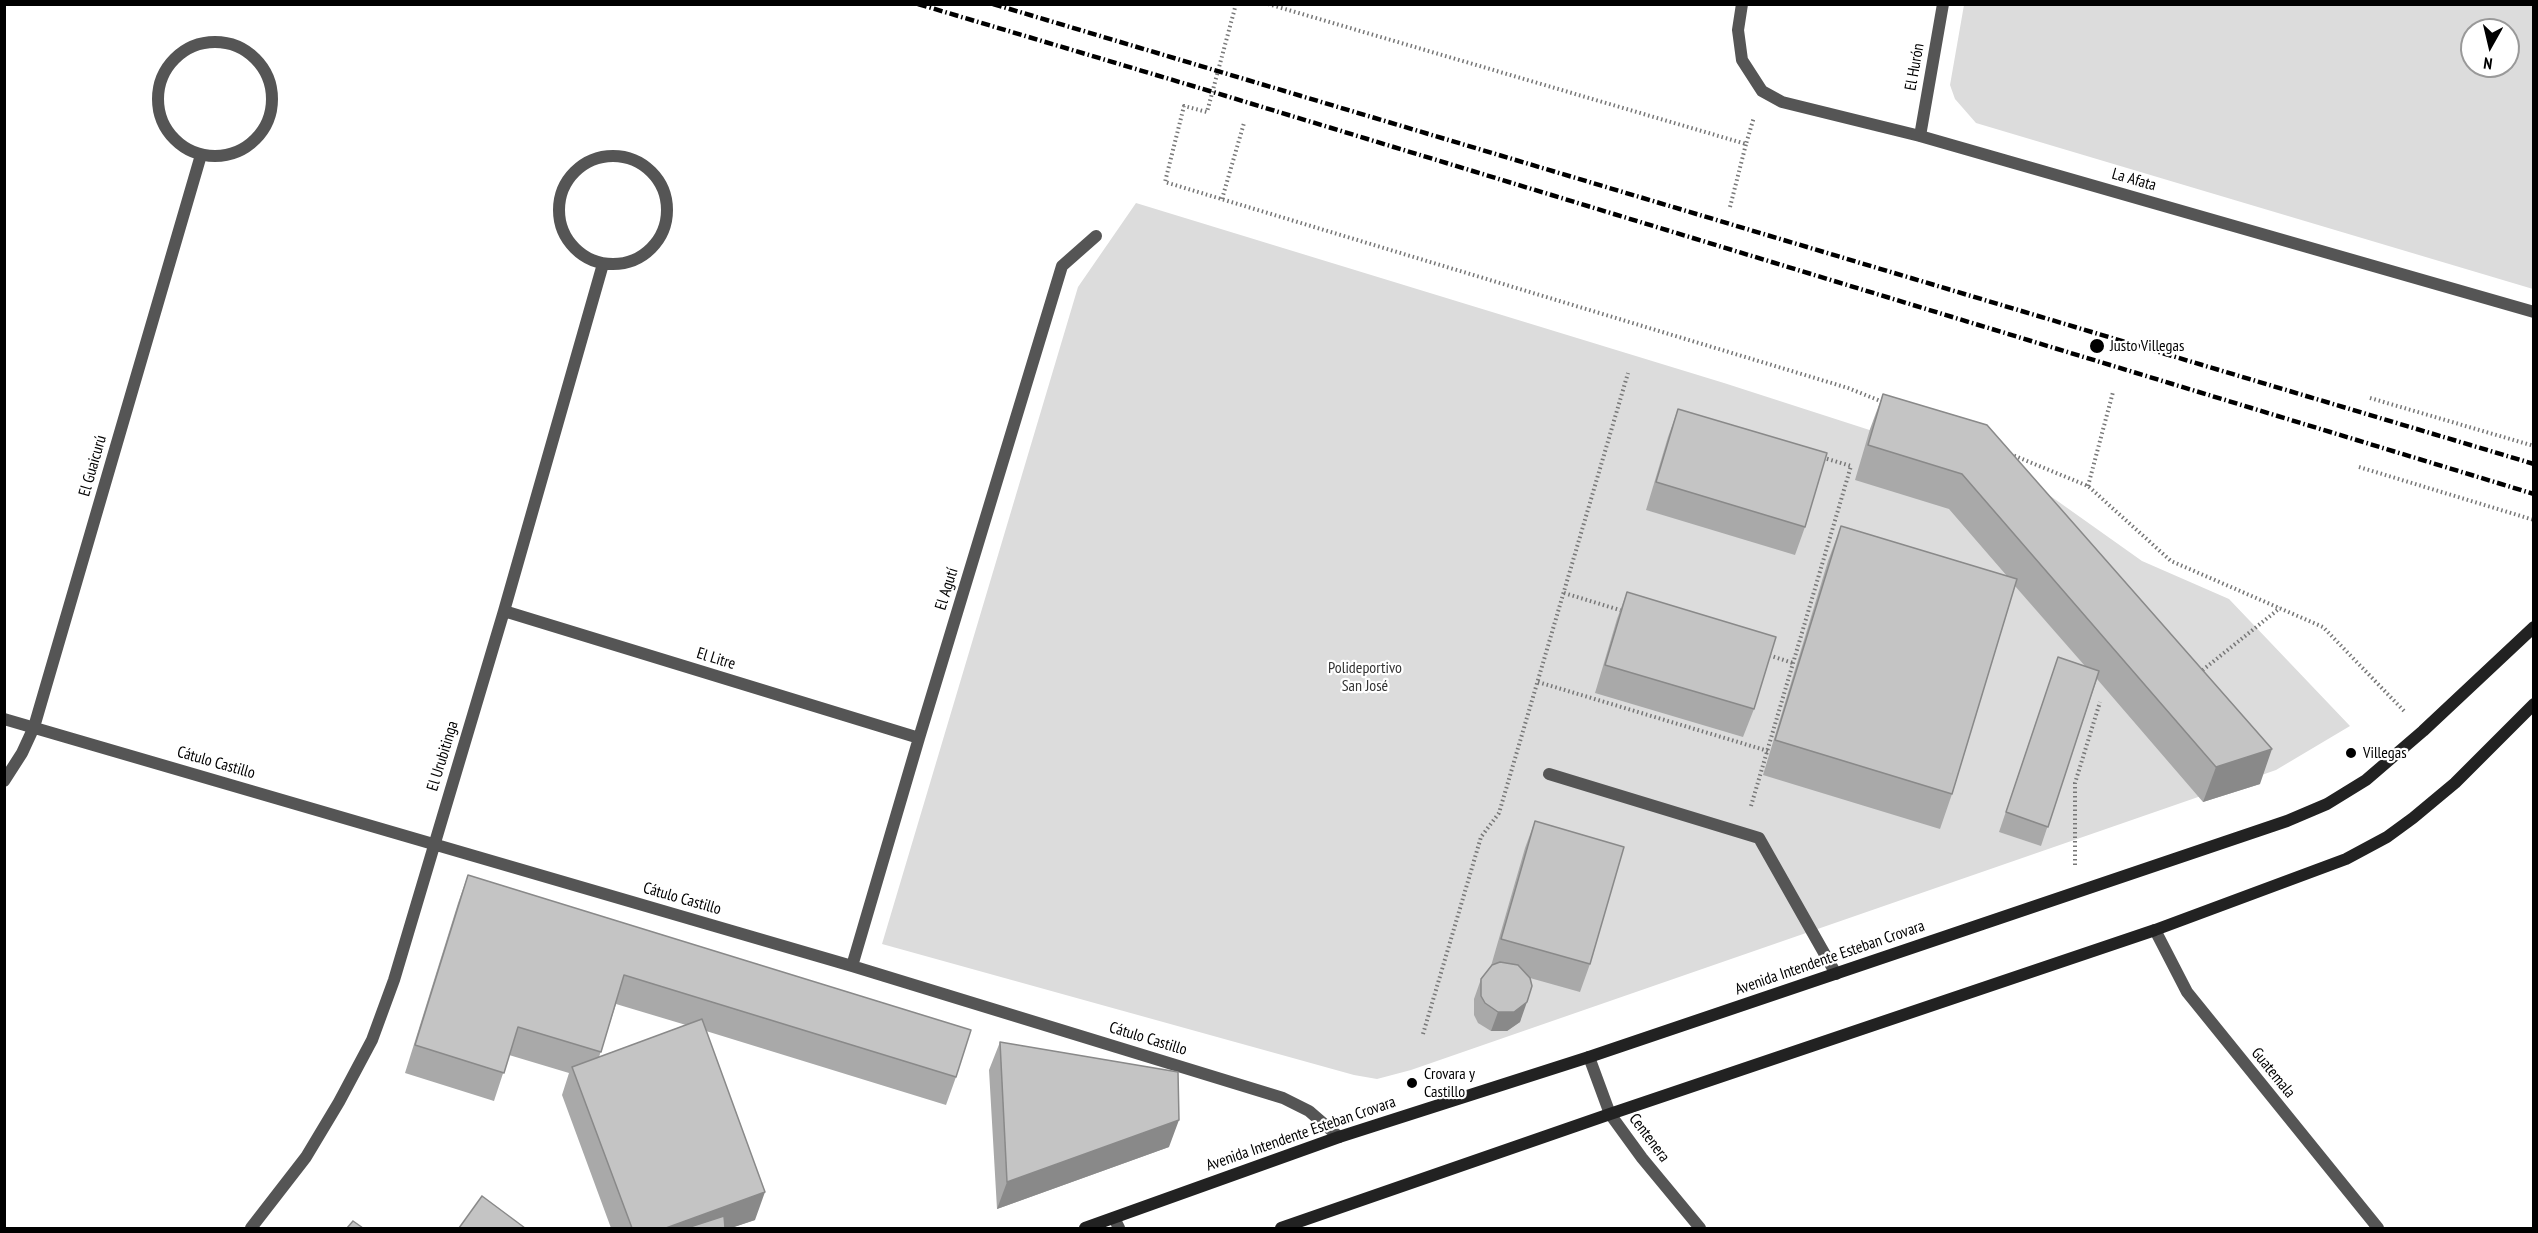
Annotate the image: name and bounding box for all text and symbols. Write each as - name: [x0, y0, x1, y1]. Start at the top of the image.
- north arrow: [2460, 18, 2520, 78]
- street label: El Hurón: [1901, 42, 1929, 92]
- text: N: [2482, 53, 2493, 74]
- street label: La Afata: [2110, 165, 2158, 195]
- place label: Justo Villegas: [2110, 336, 2184, 356]
- marker: Justo Villegas: [2088, 337, 2106, 355]
- street label: El Guaicurú: [75, 433, 111, 499]
- street label: El Agutí: [932, 566, 962, 612]
- street label: El Litre: [694, 644, 738, 674]
- park label: Polideportivo San José: [1328, 658, 1402, 696]
- street label: El Urubitinga: [423, 719, 463, 793]
- street label: Cátulo Castillo: [175, 743, 257, 783]
- place label: Villegas: [2363, 743, 2407, 763]
- marker: Villegas: [2344, 746, 2358, 760]
- street label: Cátulo Castillo: [641, 879, 723, 919]
- street label: Avenida Intendente Esteban Crovara: [1733, 917, 1927, 999]
- street label: Cátulo Castillo: [1107, 1018, 1189, 1060]
- street label: Guatemala: [2247, 1044, 2299, 1102]
- place label: Crovara y Castillo: [1424, 1064, 1475, 1102]
- marker: Crovara y Castillo: [1405, 1076, 1419, 1090]
- street label: Avenida Intendente Esteban Crovara: [1204, 1093, 1398, 1175]
- street label: Centenera: [1625, 1110, 1673, 1166]

